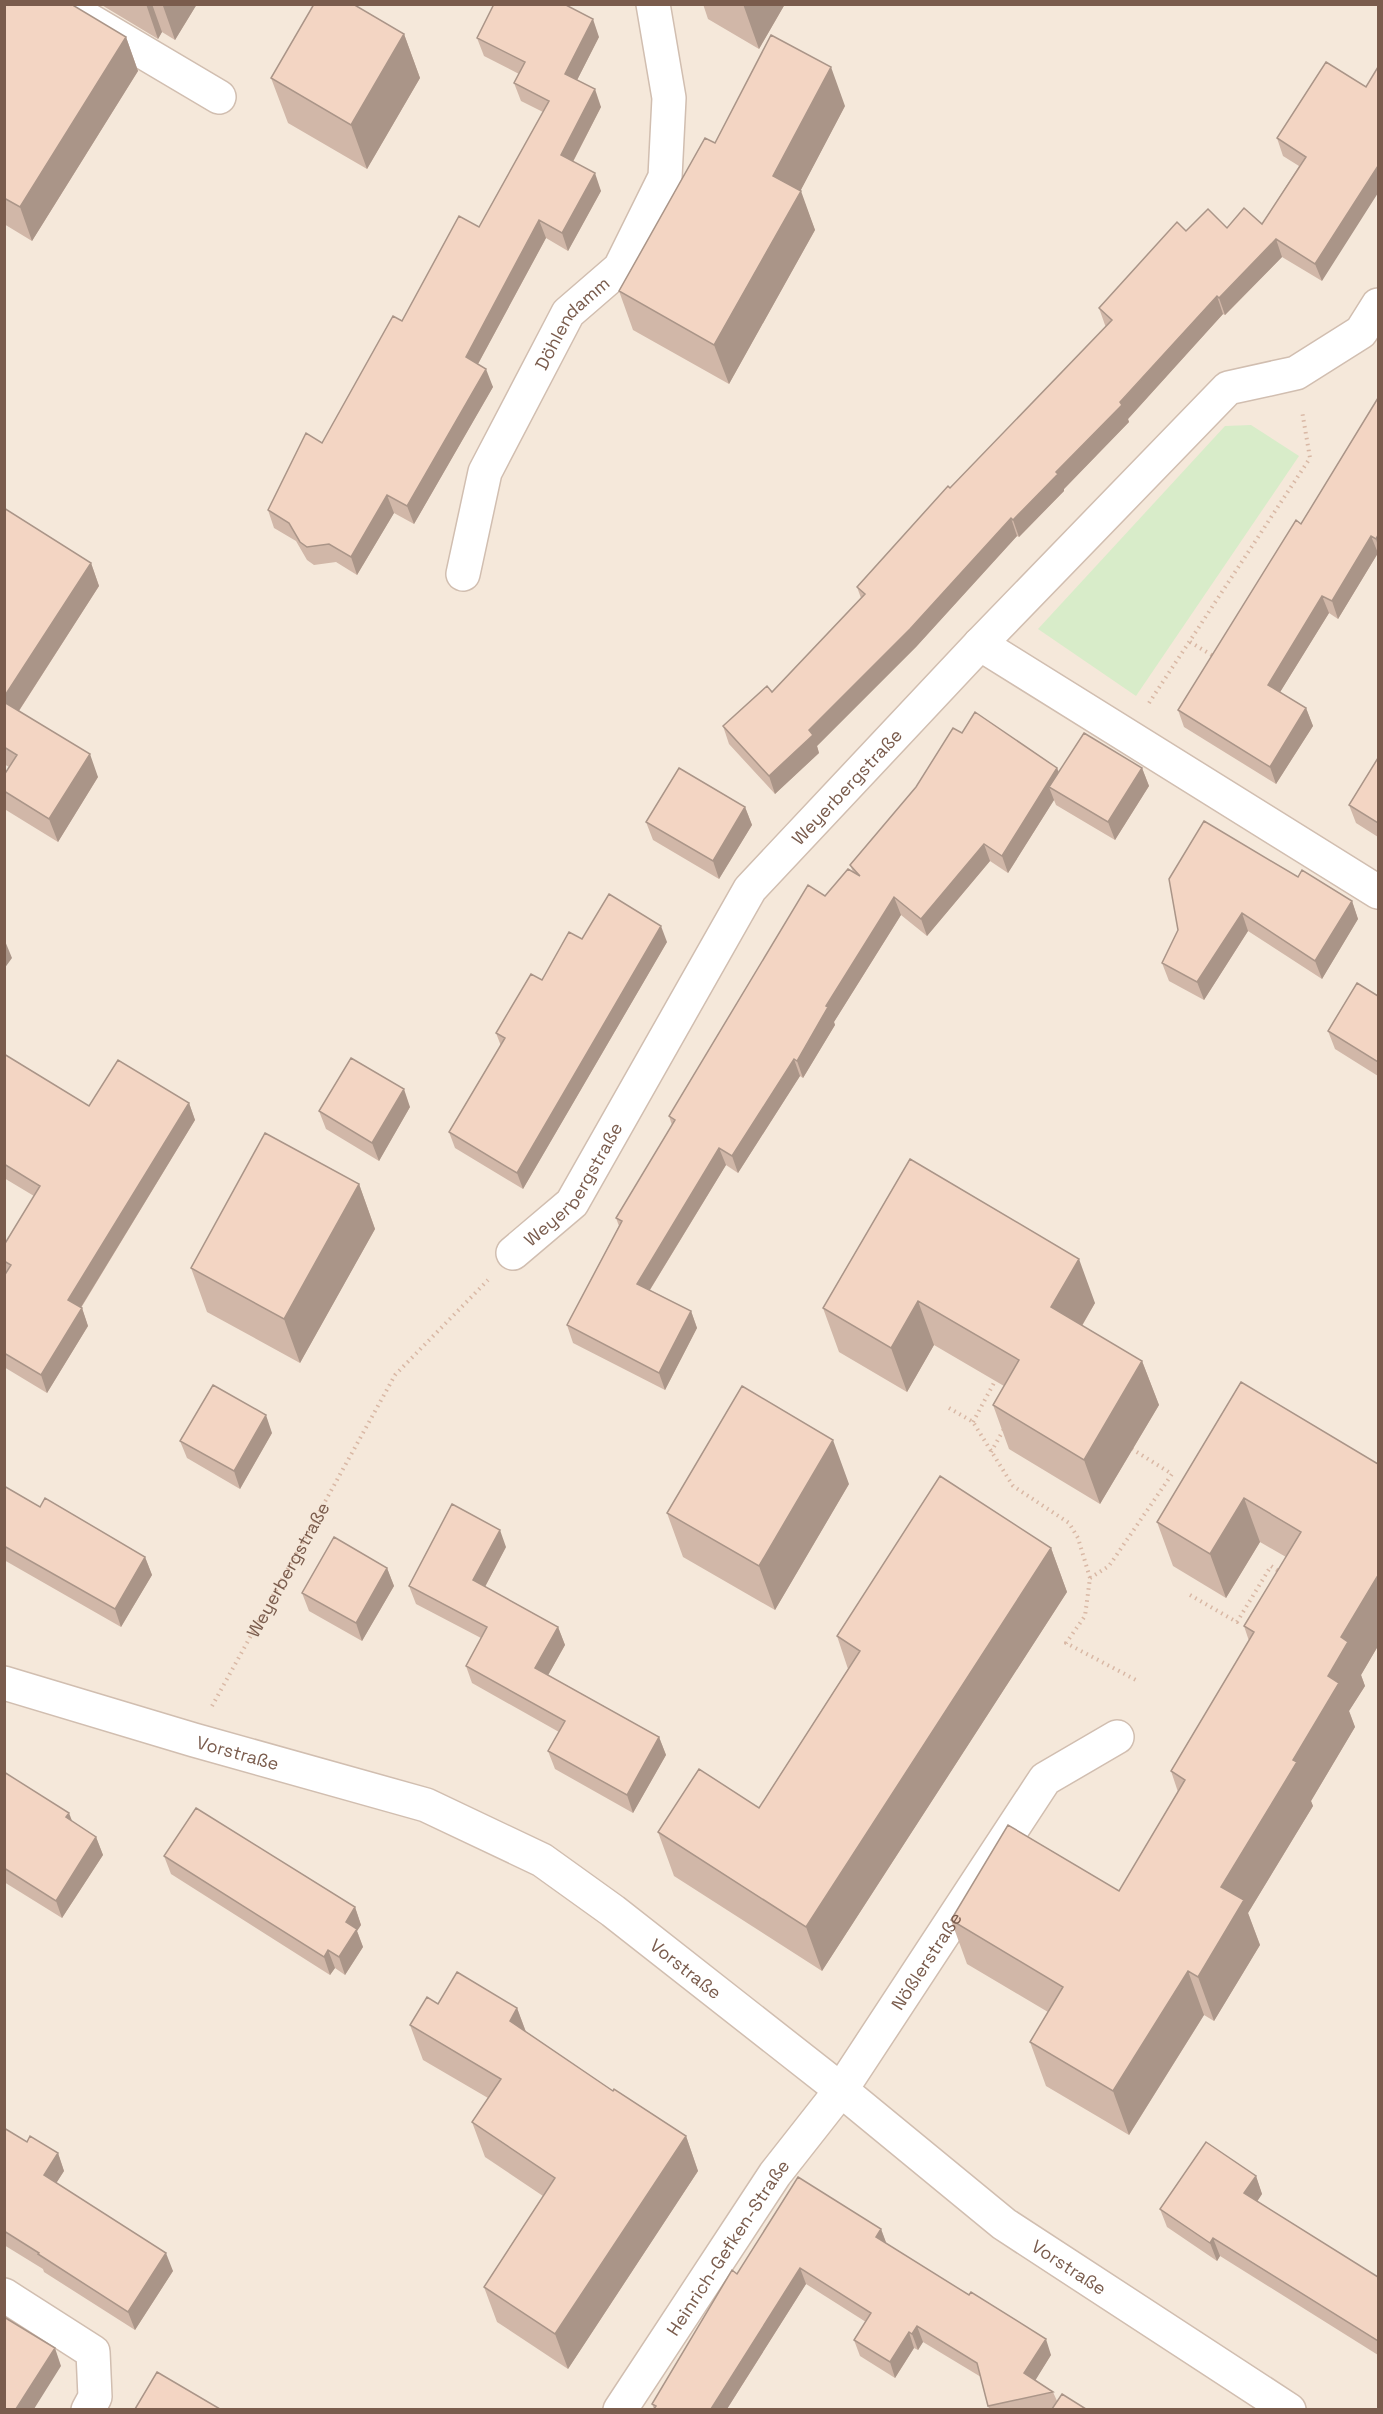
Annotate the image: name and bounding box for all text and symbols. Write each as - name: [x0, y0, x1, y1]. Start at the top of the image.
- street label: Döhlendamm: [529, 271, 614, 374]
- street label: Weyerbergstraße: [786, 723, 906, 849]
- street label: Weyerbergstraße: [519, 1118, 627, 1251]
- street label: Weyerbergstraße: [241, 1498, 334, 1641]
- street label: Vorstraße: [194, 1730, 282, 1775]
- street label: Nößlerstraße: [885, 1907, 966, 2014]
- street label: Vorstraße: [646, 1933, 726, 2004]
- street label: Heinrich-Gefken-Straße: [661, 2154, 794, 2340]
- street label: Vorstraße: [1028, 2234, 1111, 2299]

